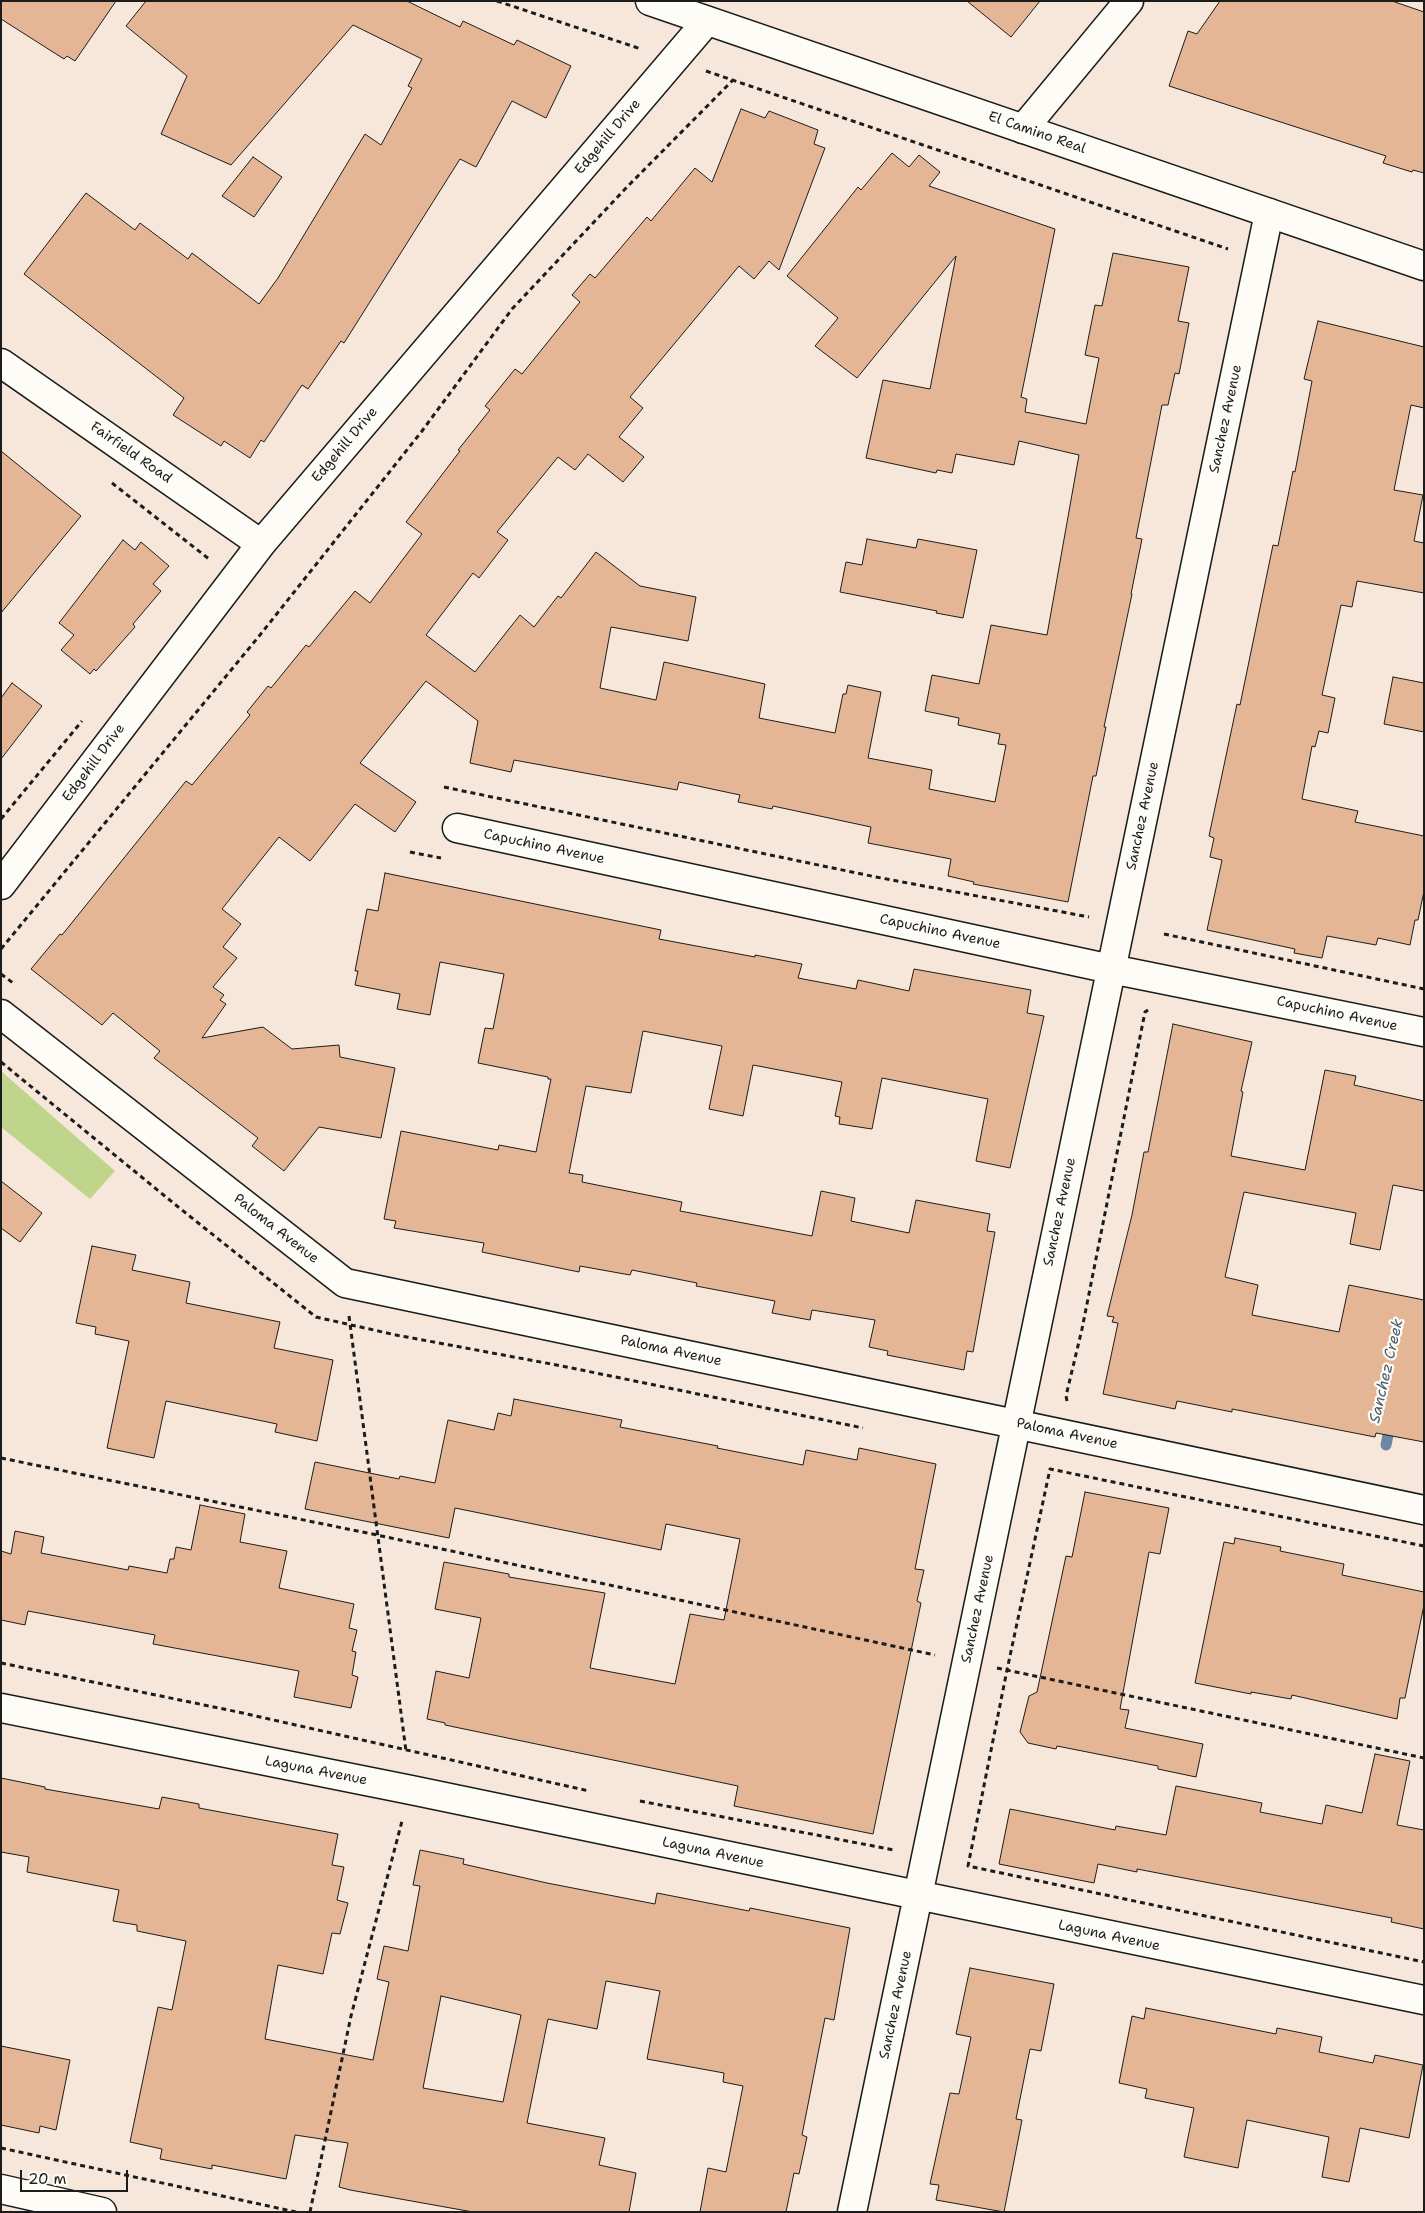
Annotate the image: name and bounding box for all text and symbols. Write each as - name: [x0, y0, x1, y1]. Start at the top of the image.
- street label: Edgehill Drive: [572, 96, 644, 178]
- street label: El Camino Real: [986, 108, 1088, 158]
- street label: Sanchez Avenue: [1206, 363, 1246, 475]
- street label: Edgehill Drive: [309, 404, 381, 486]
- street label: Fairfield Road: [87, 419, 175, 487]
- street label: Edgehill Drive: [59, 721, 129, 805]
- street label: Sanchez Avenue: [1123, 760, 1163, 872]
- street label: Capuchino Avenue: [482, 826, 606, 868]
- street label: Capuchino Avenue: [878, 911, 1002, 953]
- street label: Capuchino Avenue: [1275, 993, 1399, 1035]
- street label: Sanchez Avenue: [1040, 1156, 1080, 1268]
- street label: Paloma Avenue: [230, 1191, 322, 1267]
- water label: Sanchez Creek: [1366, 1317, 1408, 1425]
- street label: Paloma Avenue: [619, 1332, 723, 1370]
- street label: Paloma Avenue: [1015, 1415, 1119, 1453]
- street label: Sanchez Avenue: [958, 1553, 998, 1665]
- street label: Laguna Avenue: [263, 1753, 369, 1789]
- street label: Laguna Avenue: [660, 1834, 766, 1872]
- street label: Laguna Avenue: [1056, 1917, 1162, 1955]
- street label: Sanchez Avenue: [876, 1949, 916, 2061]
- scale bar: [22, 2160, 130, 2192]
- text: 20 m: [28, 2169, 67, 2189]

